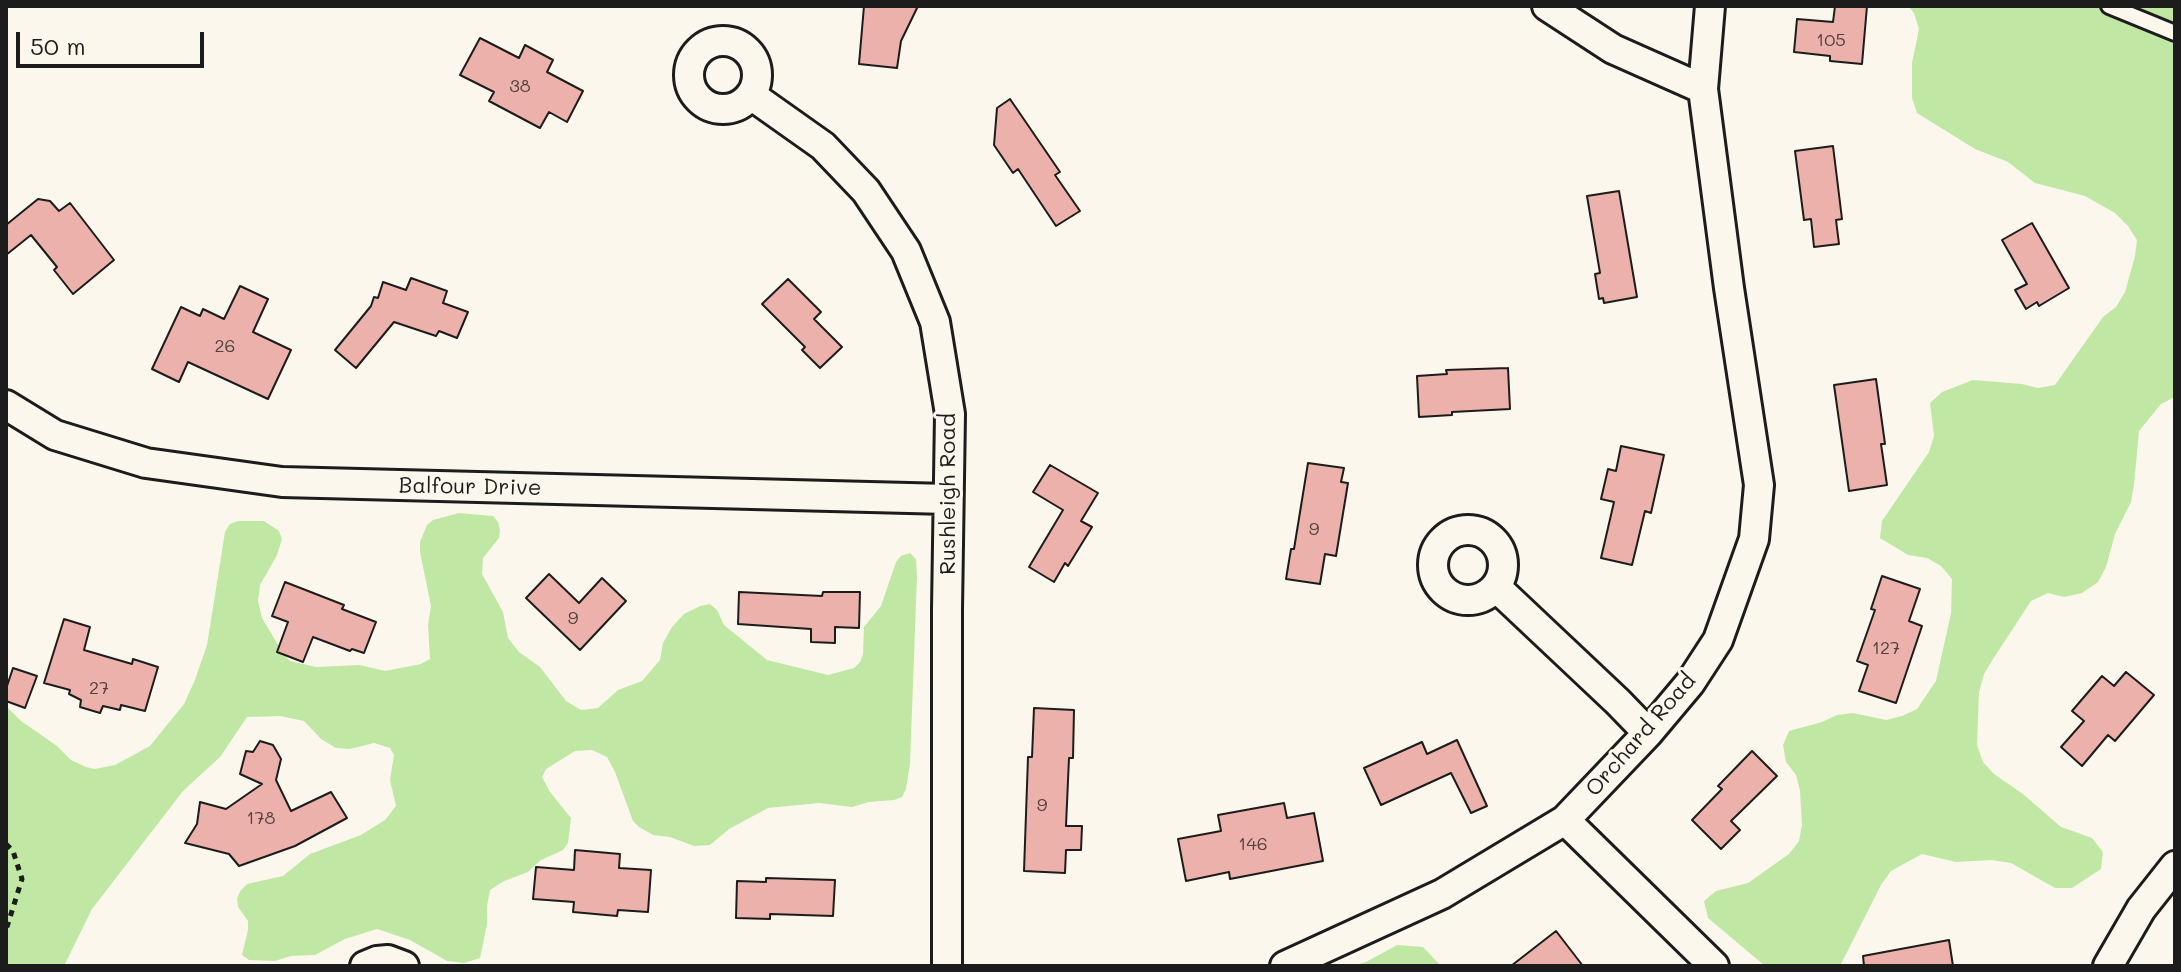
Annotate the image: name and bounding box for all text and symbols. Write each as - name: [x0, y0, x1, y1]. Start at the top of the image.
- scale bar: [20, 16, 208, 66]
- house number: 105: [1816, 29, 1846, 51]
- text: 50 m: [30, 30, 86, 61]
- house number: 38: [509, 75, 531, 97]
- house number: 26: [215, 335, 235, 357]
- street label: Rushleigh Road: [935, 413, 961, 575]
- street label: Balfour Drive: [398, 473, 542, 501]
- house number: 9: [1309, 518, 1319, 540]
- house number: 9: [568, 607, 578, 629]
- house number: 127: [1872, 637, 1900, 659]
- street label: Orchard Road: [1580, 668, 1702, 802]
- house number: 27: [89, 677, 109, 699]
- house number: 9: [1037, 794, 1047, 816]
- house number: 178: [247, 807, 275, 829]
- house number: 146: [1238, 833, 1268, 855]

